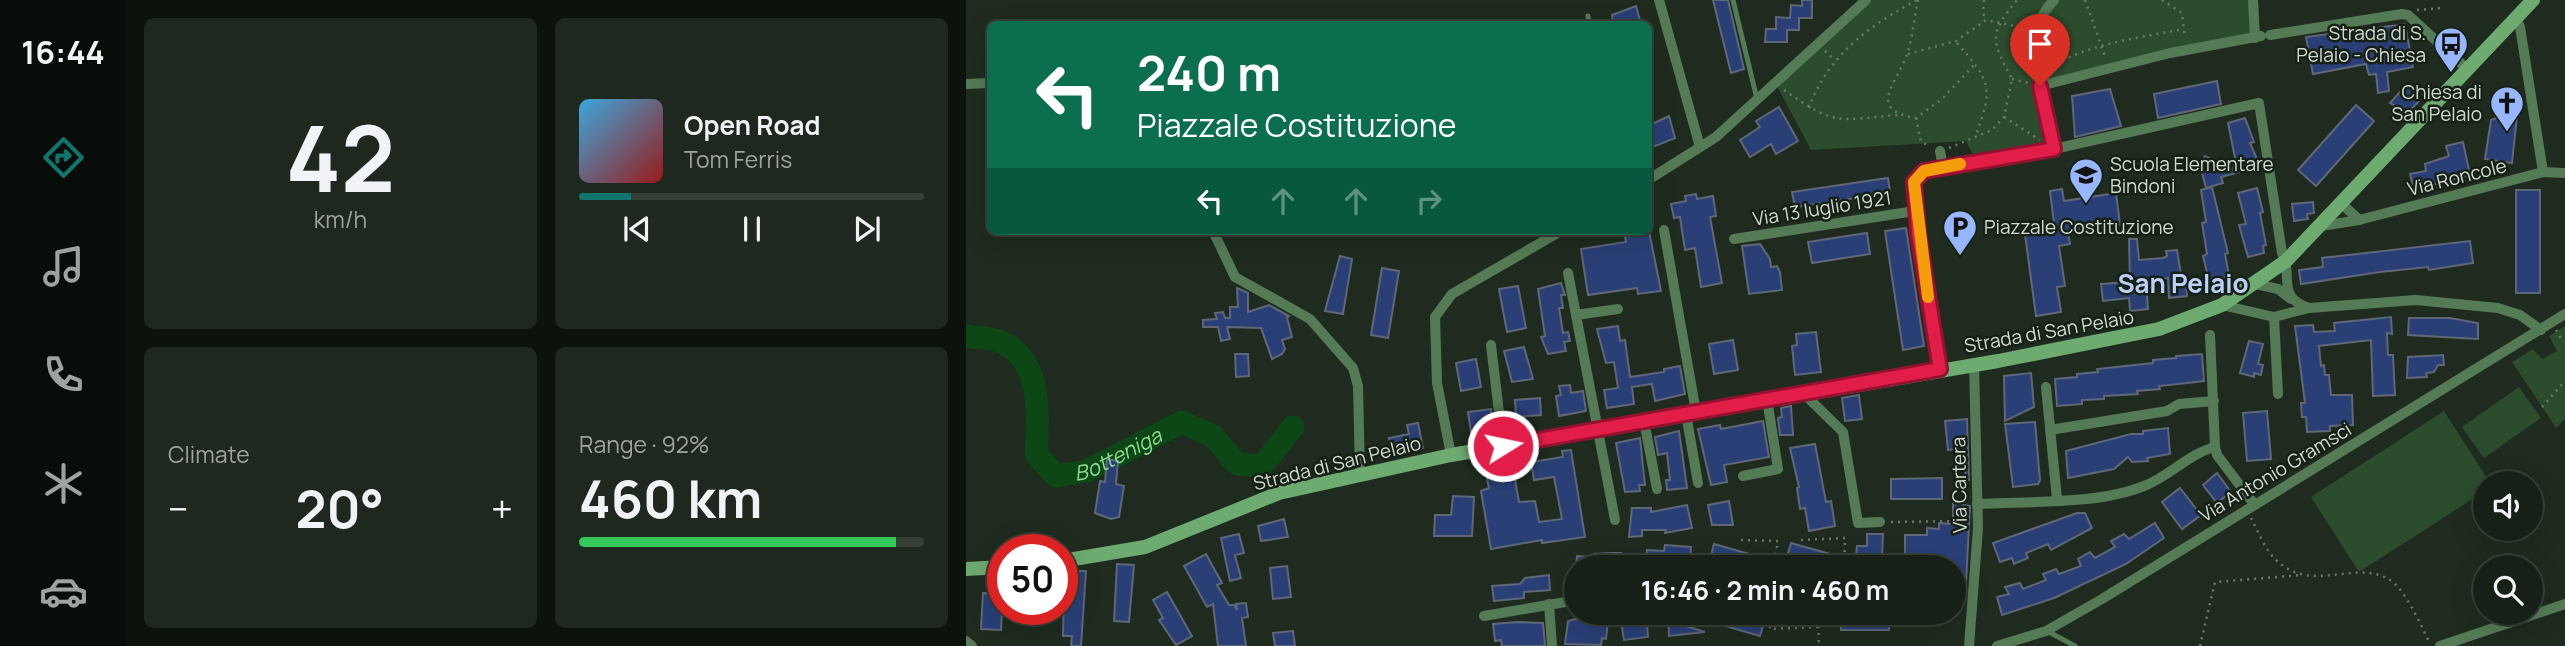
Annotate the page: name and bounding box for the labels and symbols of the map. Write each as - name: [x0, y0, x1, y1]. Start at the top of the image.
- pin: [2010, 14, 2070, 86]
- place label: Strada di S. Pelaio - Chiesa: [2296, 20, 2426, 68]
- bus stop icon: Strada di S. Pelaio - Chiesa: [2432, 25, 2470, 74]
- place label: Chiesa di San Pelaio: [2391, 79, 2482, 127]
- church icon: Chiesa di San Pelaio: [2488, 84, 2526, 133]
- place label: Scuola Elementare Bindoni: [2110, 151, 2274, 199]
- street label: Via Roncole: [2405, 152, 2509, 202]
- school or university icon: Scuola Elementare Bindoni: [2067, 156, 2105, 205]
- street label: Via 13 luglio 1921: [1751, 184, 1893, 232]
- parking icon: Piazzale Costituzione: [1941, 208, 1979, 257]
- place label: Piazzale Costituzione: [1984, 214, 2174, 240]
- district label: San Pelaio: [2117, 265, 2249, 301]
- street label: Strada di San Pelaio: [1962, 303, 2136, 359]
- position arrow: [1466, 409, 1540, 483]
- street label: Via Antonio Gramsci: [2194, 416, 2356, 528]
- water label: Botteniga: [1072, 420, 1167, 487]
- street label: Strada di San Pelaio: [1250, 430, 1424, 496]
- street label: Via Cartera: [1945, 437, 1973, 533]
- speed limit sign: 50: [987, 534, 1078, 625]

